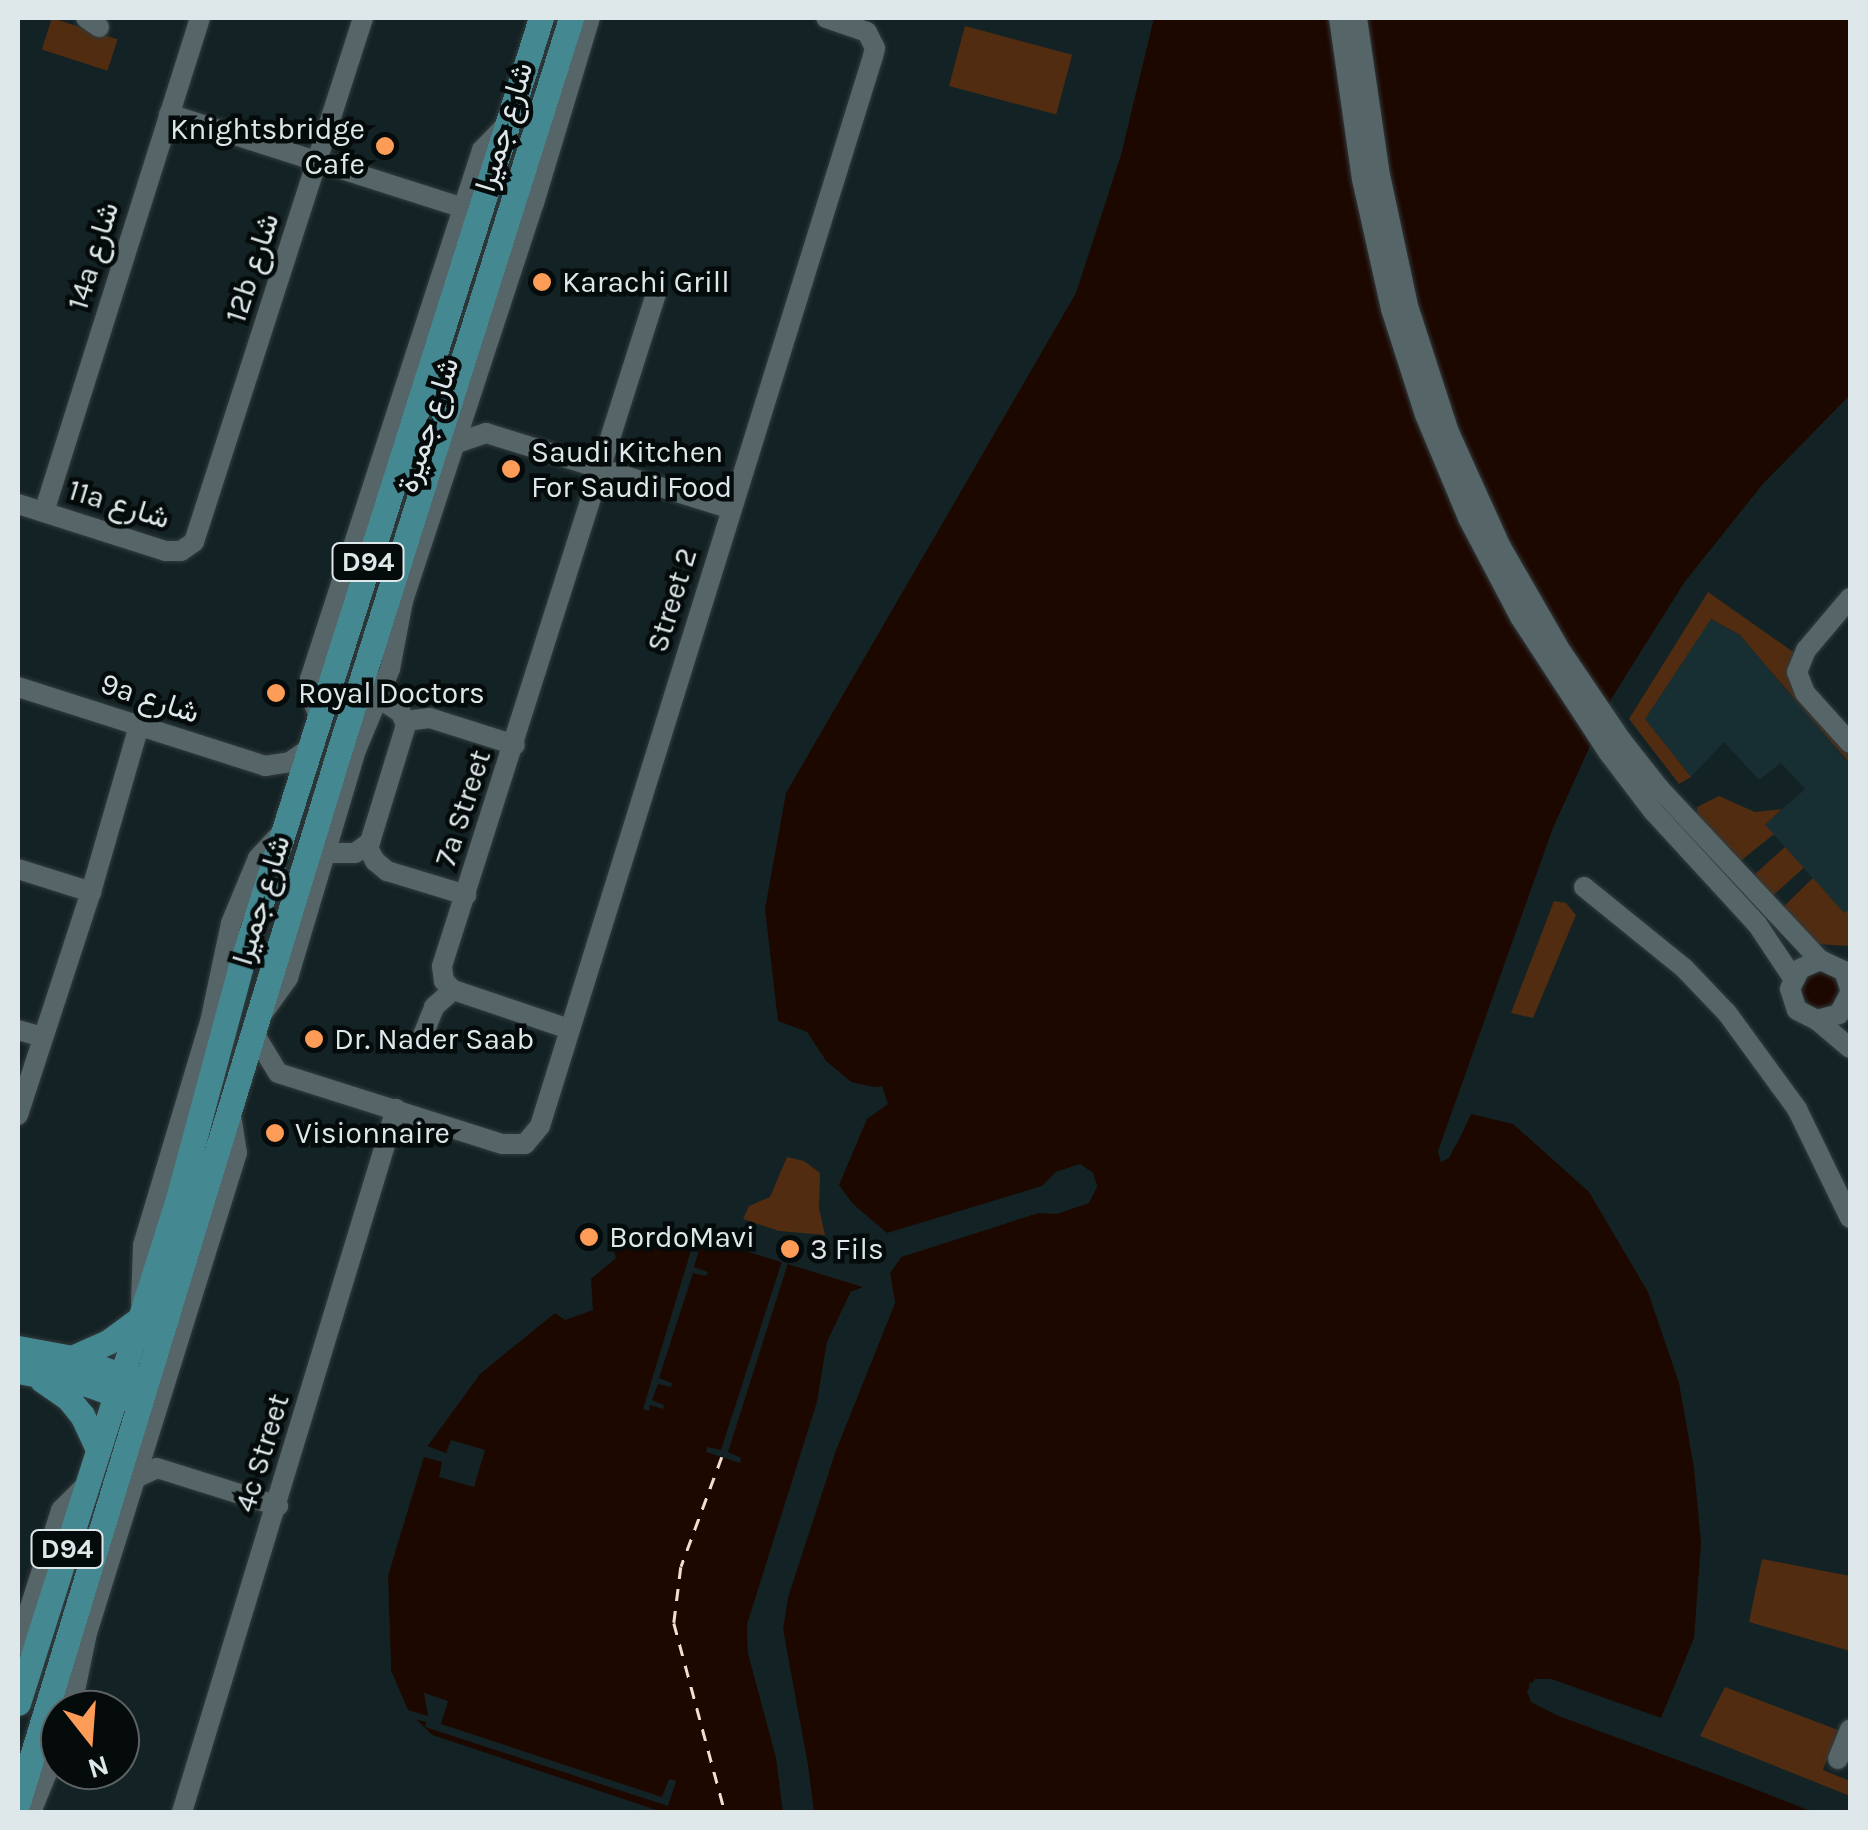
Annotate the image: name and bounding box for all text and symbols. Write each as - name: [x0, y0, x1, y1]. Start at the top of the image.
- street label: شارع جميرا: [467, 58, 541, 196]
- place label: Knightsbridge Cafe: [170, 111, 365, 182]
- marker: Knightsbridge Cafe: [374, 135, 396, 157]
- street label: 14a شارع: [60, 198, 126, 314]
- street label: 12b شارع: [217, 209, 287, 327]
- place label: Karachi Grill: [562, 264, 730, 300]
- marker: Karachi Grill: [531, 271, 553, 293]
- street label: شارع جميرة: [389, 353, 467, 497]
- place label: Saudi Kitchen For Saudi Food: [531, 434, 732, 504]
- marker: Saudi Kitchen For Saudi Food: [500, 458, 522, 480]
- street label: 11a شارع: [64, 472, 174, 536]
- road number: D94: [330, 539, 406, 585]
- street label: Street 2: [639, 544, 705, 656]
- street label: 9a شارع: [96, 665, 204, 731]
- place label: Royal Doctors: [298, 675, 485, 711]
- marker: Royal Doctors: [263, 680, 289, 706]
- street label: 7a Street: [427, 745, 499, 871]
- street label: شارع جميرا: [224, 831, 298, 969]
- place label: Dr. Nader Saab: [334, 1021, 534, 1057]
- marker: Dr. Nader Saab: [303, 1028, 325, 1050]
- place label: Visionnaire: [295, 1115, 450, 1151]
- marker: Visionnaire: [264, 1122, 286, 1144]
- place label: BordoMavi: [609, 1219, 755, 1255]
- marker: BordoMavi: [578, 1226, 600, 1248]
- place label: 3 Fils: [810, 1231, 884, 1267]
- marker: 3 Fils: [779, 1238, 801, 1260]
- street label: 4c Street: [227, 1390, 297, 1516]
- road number: D94: [30, 1526, 104, 1572]
- north arrow: [40, 1690, 140, 1790]
- text: N: [84, 1749, 113, 1786]

